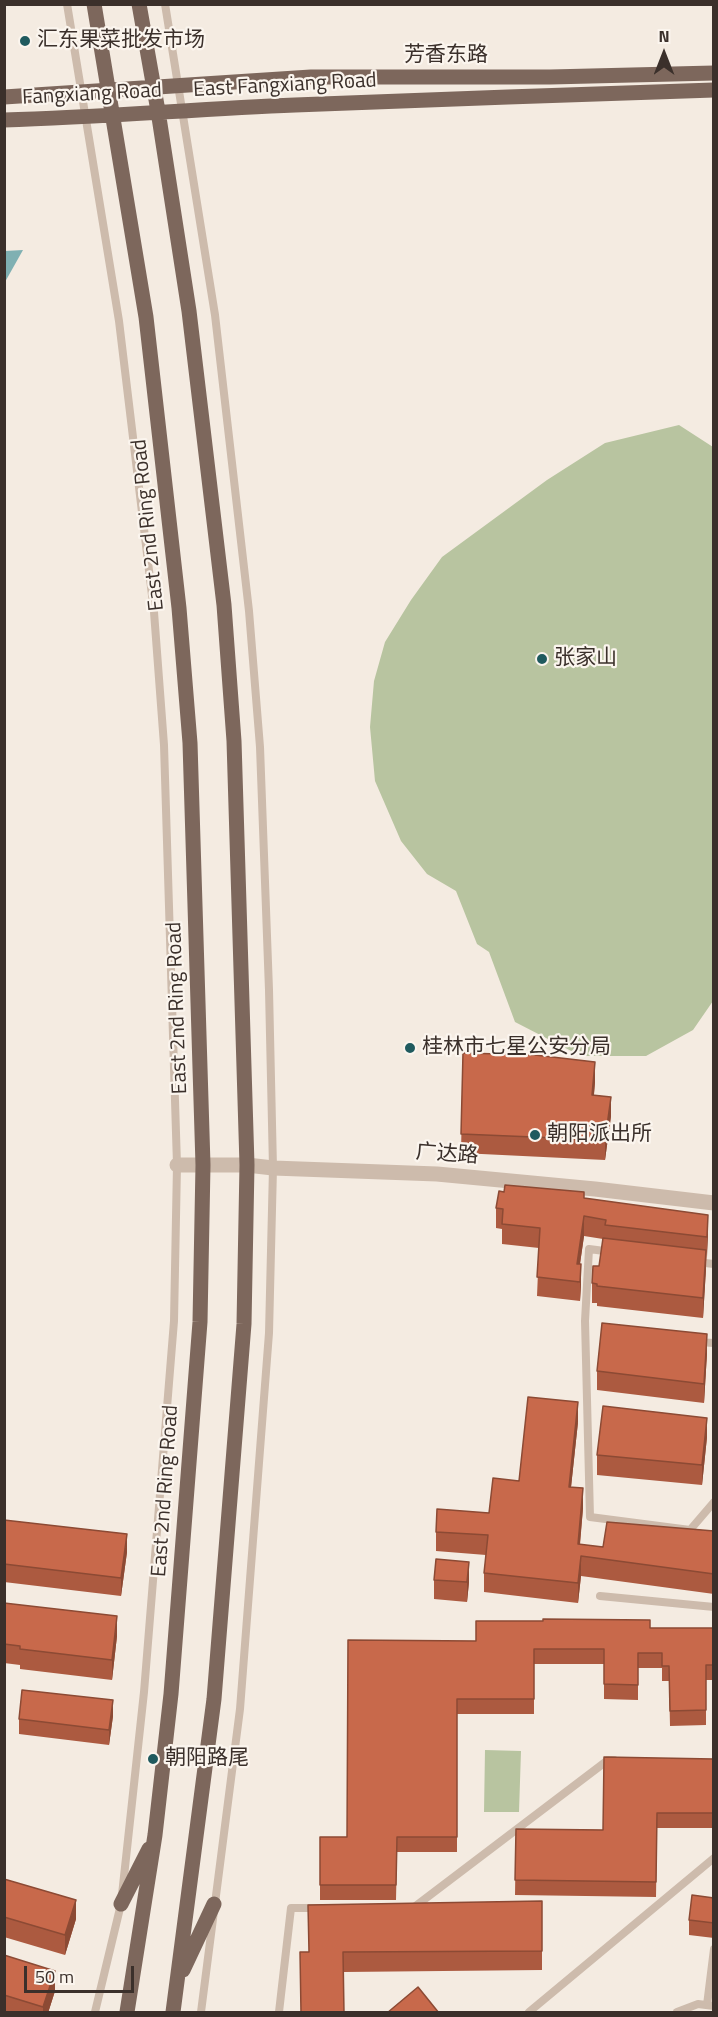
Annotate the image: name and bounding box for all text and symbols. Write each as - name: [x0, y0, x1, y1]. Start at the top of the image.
- north arrow: [634, 24, 694, 84]
- text: N: [658, 24, 670, 48]
- place label: 汇东果菜批发市场: [37, 28, 205, 54]
- marker: 汇东果菜批发市场: [18, 34, 32, 48]
- street label: 芳香东路: [404, 43, 488, 69]
- street label: East Fangxiang Road: [193, 69, 377, 103]
- street label: Fangxiang Road: [22, 79, 162, 111]
- street label: East 2nd Ring Road: [127, 438, 171, 612]
- place label: 张家山: [554, 646, 617, 672]
- marker: 张家山: [535, 652, 549, 666]
- street label: East 2nd Ring Road: [162, 921, 194, 1095]
- place label: 桂林市七星公安分局: [422, 1035, 611, 1061]
- marker: 桂林市七星公安分局: [403, 1041, 417, 1055]
- place label: 朝阳派出所: [547, 1122, 652, 1148]
- marker: 朝阳派出所: [528, 1128, 542, 1142]
- street label: 广达路: [415, 1140, 479, 1170]
- street label: East 2nd Ring Road: [147, 1404, 185, 1578]
- place label: 朝阳路尾: [165, 1746, 249, 1772]
- marker: 朝阳路尾: [146, 1752, 160, 1766]
- scale bar: [27, 1954, 136, 1992]
- text: 50 m: [35, 1963, 74, 1990]

